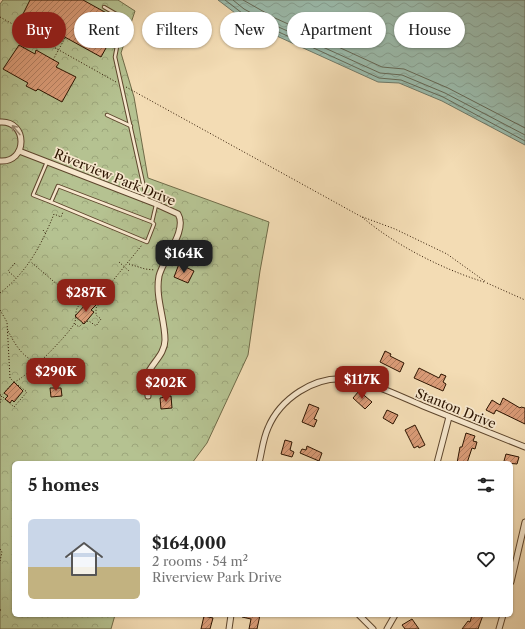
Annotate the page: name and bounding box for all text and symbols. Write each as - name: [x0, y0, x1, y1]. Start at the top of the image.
- chip: Buy: [12, 12, 66, 48]
- chip: Rent: [74, 12, 134, 48]
- chip: Filters: [142, 12, 212, 48]
- chip: New: [220, 12, 279, 48]
- chip: Apartment: [287, 12, 386, 48]
- chip: House: [394, 12, 465, 48]
- one-way arrow: [11, 125, 20, 135]
- street label: Riverview Park Drive: [52, 145, 178, 209]
- pin: $164K: [156, 240, 212, 274]
- text: $164K: [165, 245, 203, 261]
- pin: $287K: [58, 279, 114, 313]
- text: $287K: [66, 284, 106, 300]
- pin: $290K: [28, 358, 84, 392]
- text: $290K: [35, 363, 77, 379]
- pin: $117K: [334, 366, 390, 400]
- pin: $202K: [138, 369, 194, 403]
- text: $117K: [344, 371, 380, 387]
- text: $202K: [145, 374, 187, 390]
- street label: Stanton Drive: [413, 385, 499, 431]
- icon: filters: [475, 474, 497, 496]
- text: 5 homes: [28, 475, 99, 495]
- text: $164,000: [152, 533, 226, 553]
- icon: home: [60, 535, 108, 583]
- icon: heart: [475, 548, 497, 570]
- text: 2 rooms · 54 m²: [152, 553, 248, 569]
- text: Riverview Park Drive: [152, 569, 282, 585]

